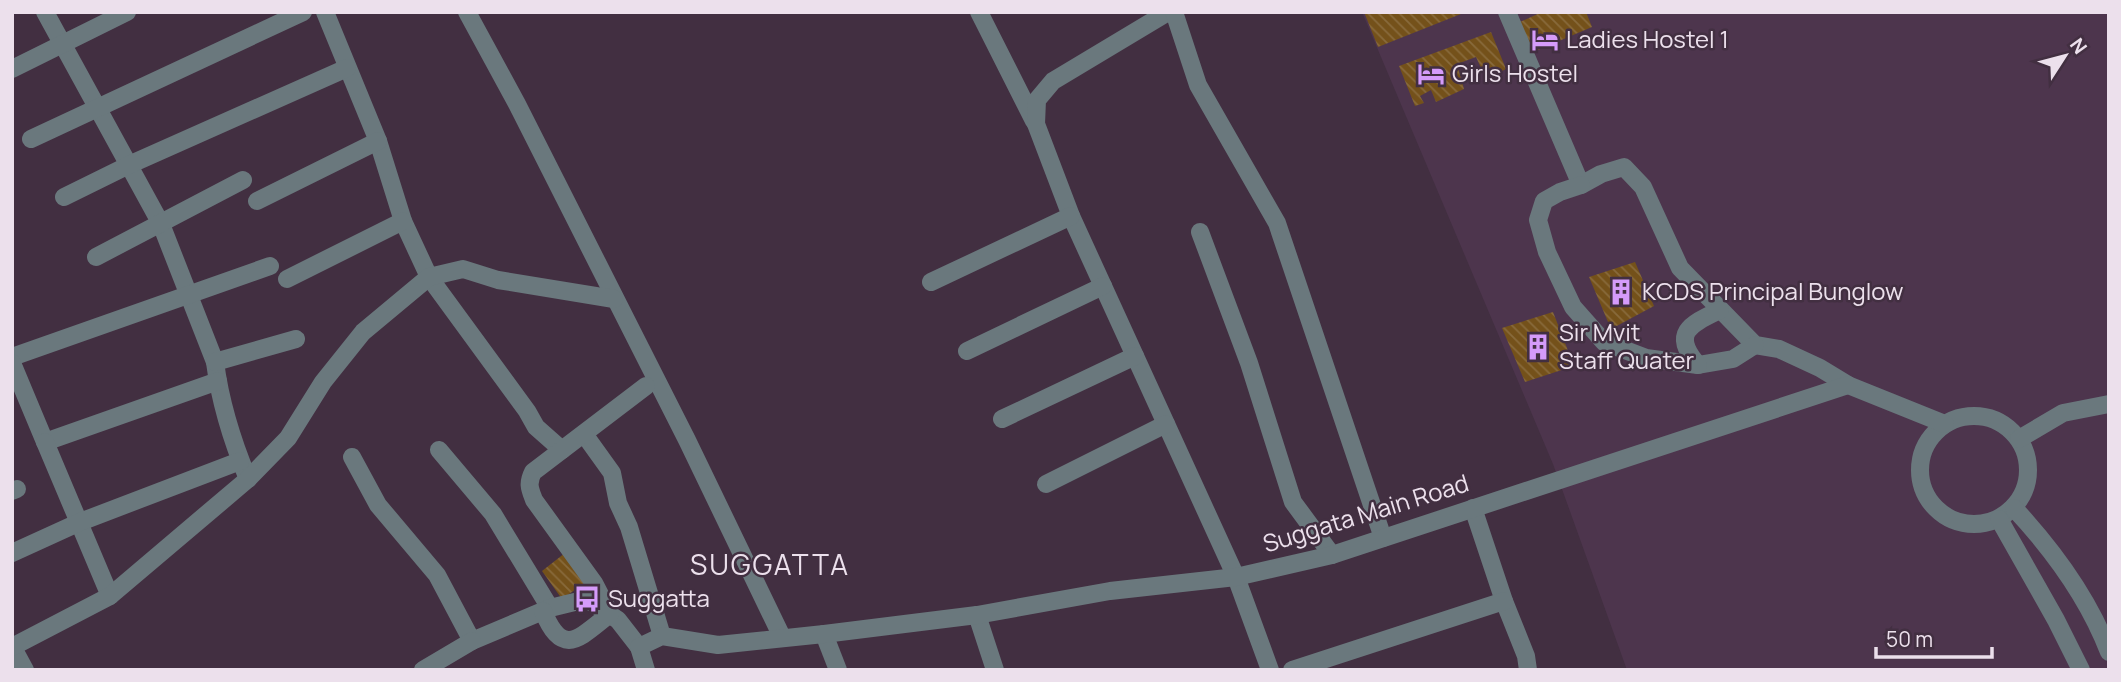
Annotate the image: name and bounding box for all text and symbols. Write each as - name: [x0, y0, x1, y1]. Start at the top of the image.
- north arrow: [2030, 21, 2100, 91]
- place label: Ladies Hostel 1: [1566, 22, 1729, 55]
- hotel icon: Ladies Hostel 1: [1530, 25, 1560, 55]
- text: N: [2064, 33, 2093, 59]
- place label: Girls Hostel: [1452, 56, 1578, 89]
- hotel icon: Girls Hostel: [1416, 59, 1446, 89]
- place label: KCDS Principal Bunglow: [1642, 274, 1903, 307]
- building icon: KCDS Principal Bunglow: [1606, 277, 1636, 307]
- place label: Sir Mvit Staff Quater: [1559, 315, 1695, 376]
- building icon: Sir Mvit Staff Quater: [1523, 332, 1553, 362]
- street label: Suggata Main Road: [1259, 466, 1473, 560]
- district label: SUGGATTA: [690, 545, 850, 583]
- place label: Suggatta: [608, 581, 710, 614]
- bus stop icon: Suggatta: [572, 584, 602, 614]
- scale bar: [1876, 616, 1992, 660]
- text: 50 m: [1886, 625, 1933, 653]

